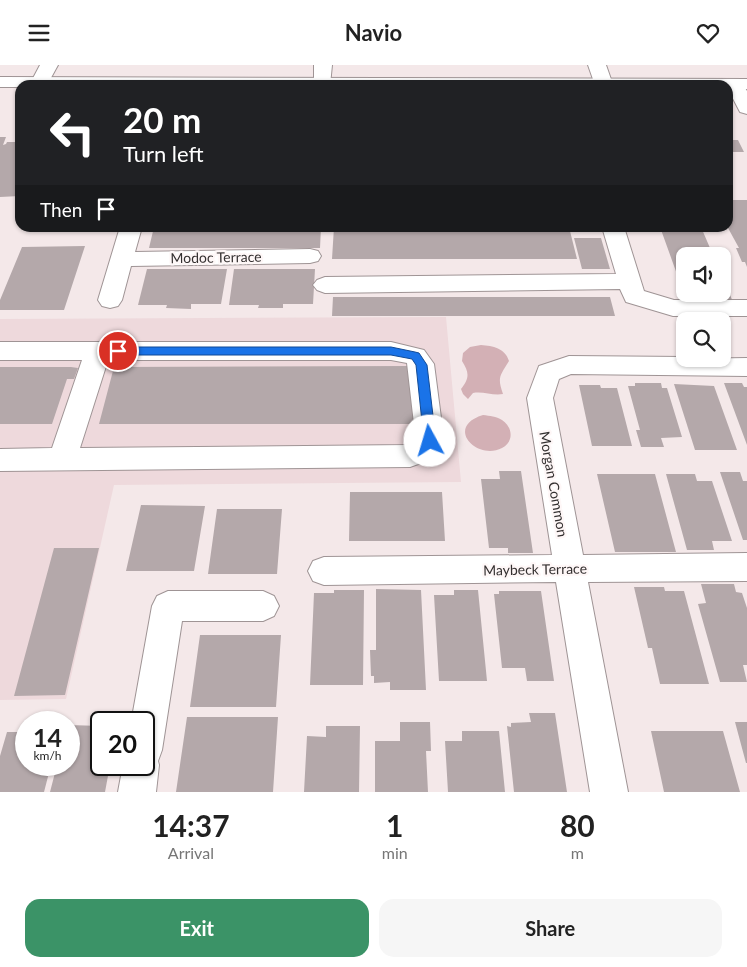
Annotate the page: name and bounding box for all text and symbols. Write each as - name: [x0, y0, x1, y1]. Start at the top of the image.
- icon: menu: [25, 19, 53, 47]
- text: Navio: [345, 19, 402, 46]
- icon: heart: [694, 19, 722, 47]
- text: 20 m: [123, 98, 201, 140]
- icon: left: [40, 100, 105, 165]
- text: Turn left: [123, 140, 204, 167]
- icon: arrive: [92, 195, 120, 223]
- text: Then: [40, 198, 82, 221]
- map controls: [676, 247, 731, 367]
- button: sound: [676, 247, 731, 302]
- street label: Modoc Terrace: [170, 248, 262, 266]
- button: search: [676, 312, 731, 367]
- pin: [97, 330, 139, 372]
- icon: arrive: [104, 337, 132, 365]
- position arrow: [403, 414, 455, 466]
- street label: Morgan Common: [536, 430, 572, 538]
- street label: Maybeck Terrace: [483, 560, 587, 578]
- speed limit sign: 20: [90, 711, 155, 776]
- text: 14: [33, 722, 62, 752]
- text: km/h: [33, 748, 62, 763]
- text: 14:37: [152, 807, 230, 843]
- text: 1: [386, 807, 403, 843]
- text: 80: [560, 807, 595, 843]
- text: Arrival: [168, 843, 214, 862]
- text: min: [382, 843, 408, 862]
- text: m: [571, 843, 584, 862]
- button: Exit: [25, 899, 369, 957]
- button: Share: [379, 899, 722, 957]

